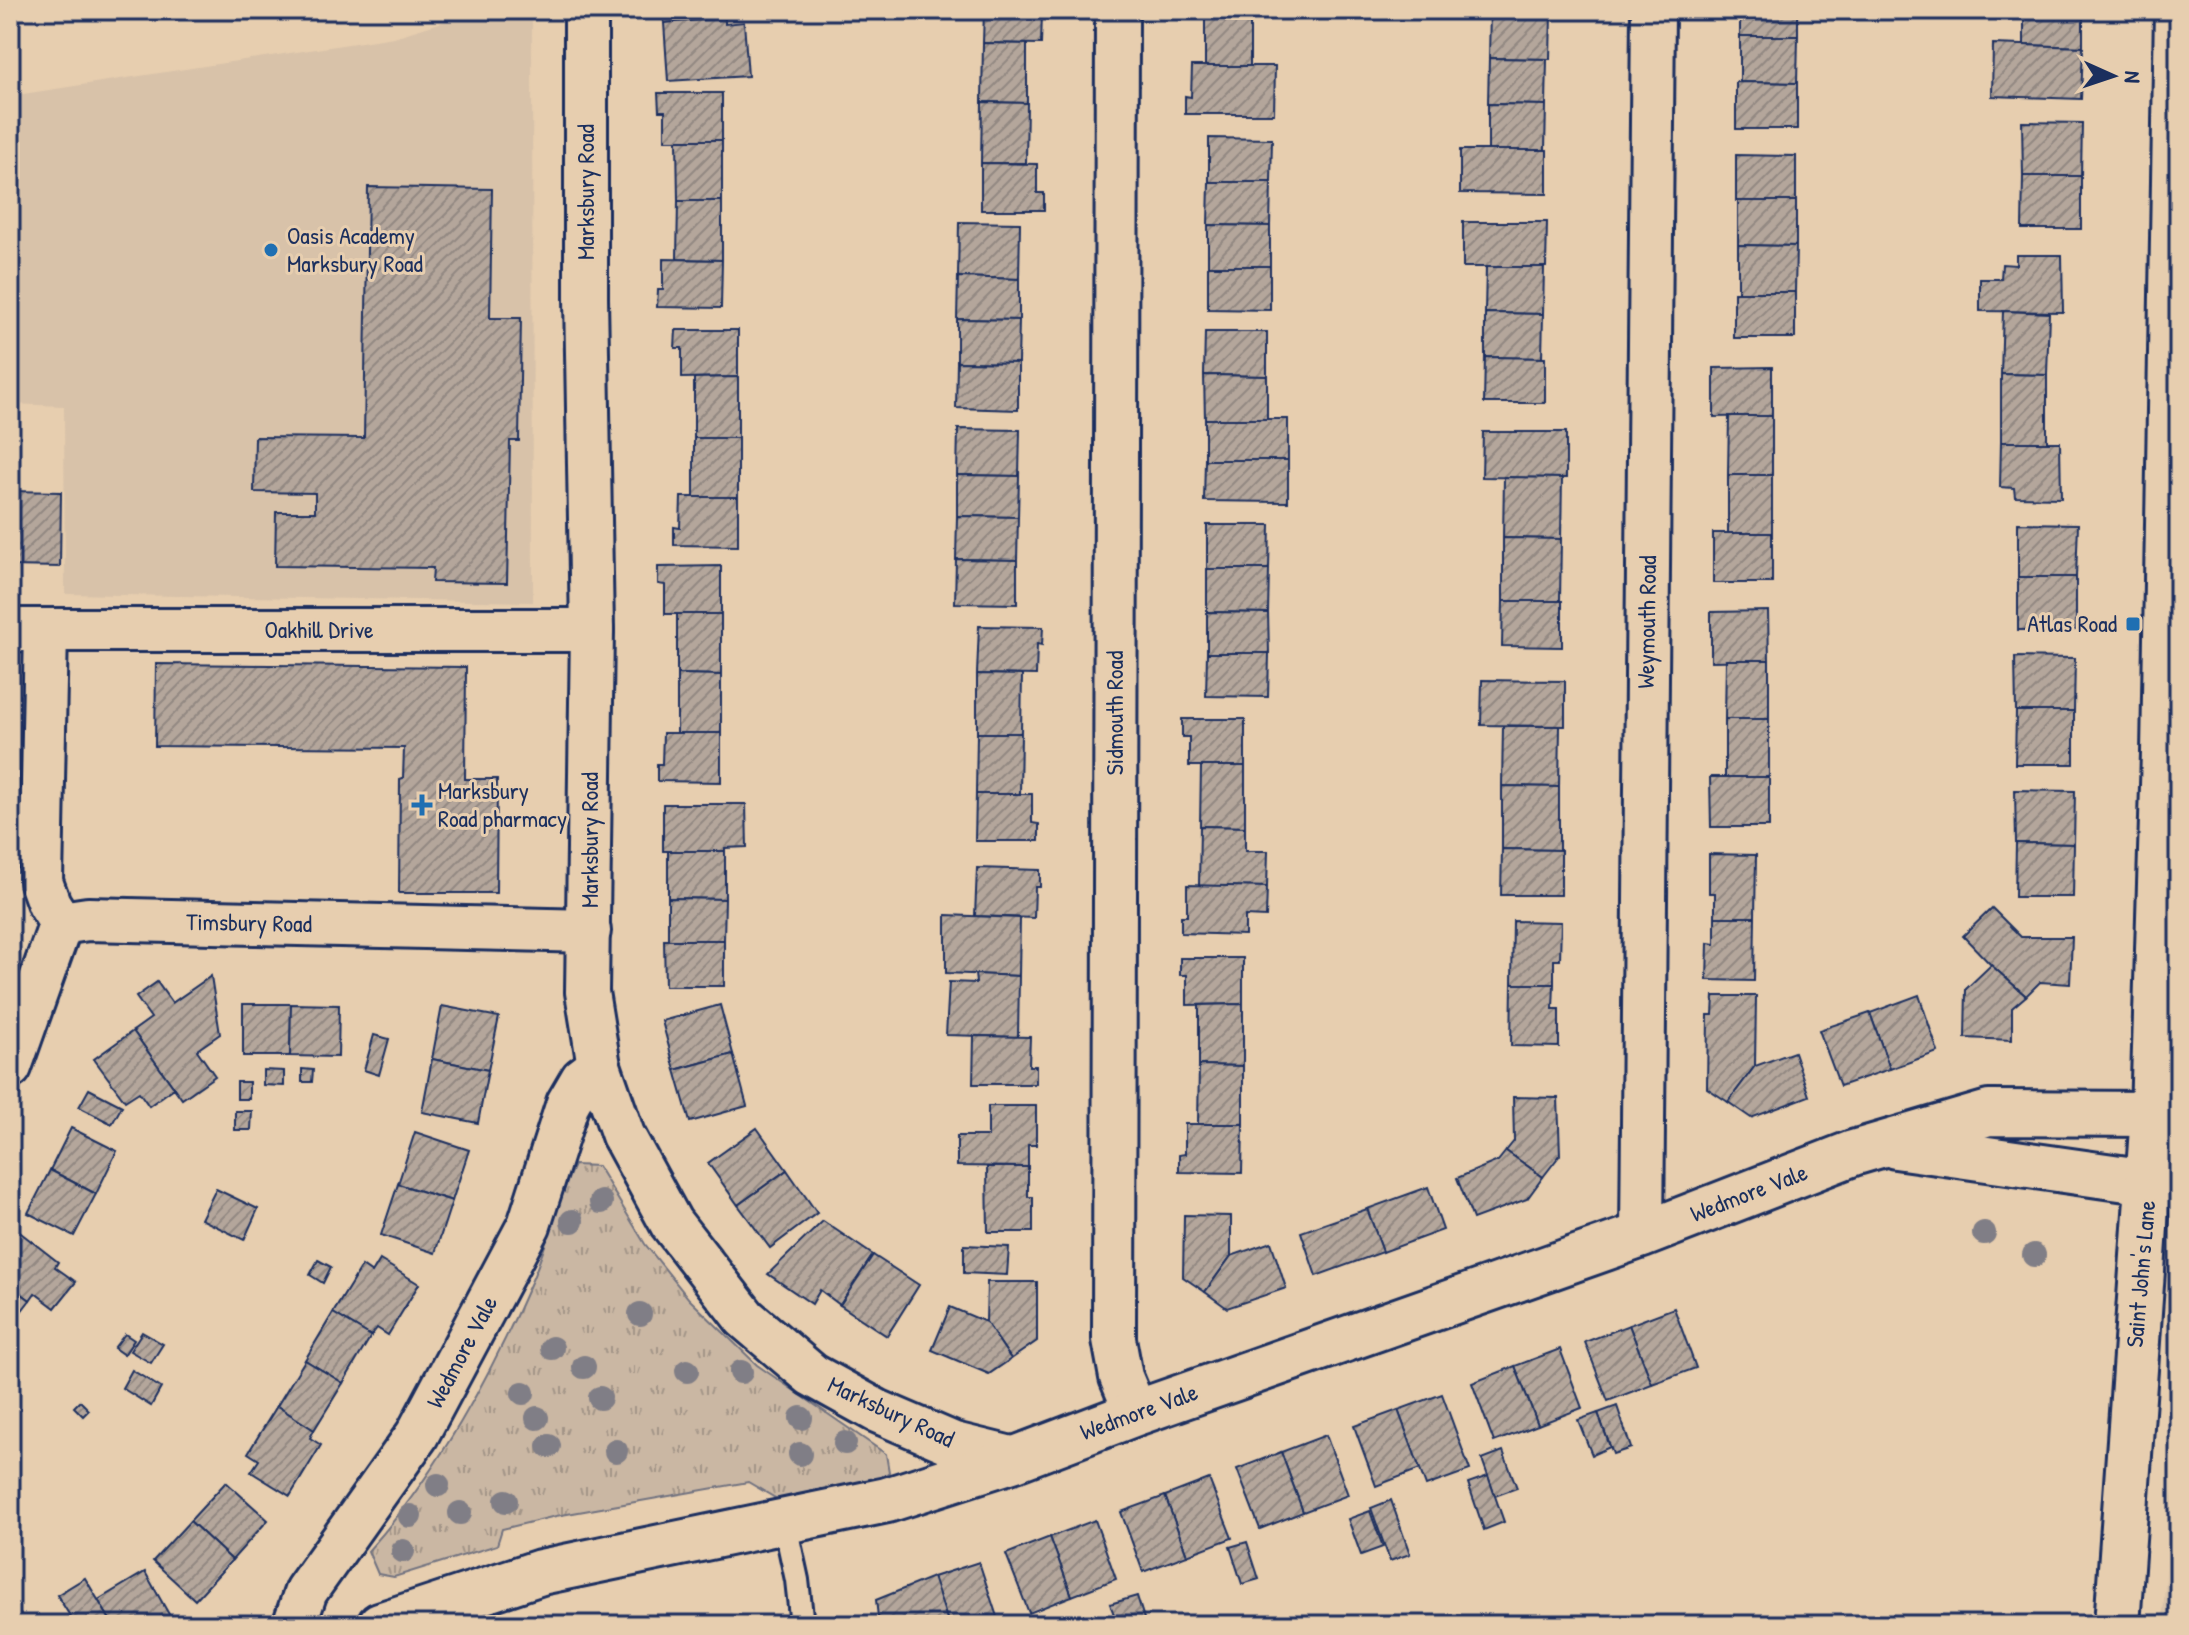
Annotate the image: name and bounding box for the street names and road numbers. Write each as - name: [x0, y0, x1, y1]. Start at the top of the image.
- street label: Marksbury Road: [569, 124, 601, 260]
- street label: Weymouth Road: [1629, 555, 1663, 689]
- street label: Oakhill Drive: [264, 613, 374, 645]
- street label: Sidmouth Road: [1098, 651, 1130, 775]
- street label: Marksbury Road: [573, 772, 605, 908]
- street label: Timsbury Road: [186, 905, 312, 939]
- street label: Wedmore Vale: [1686, 1155, 1812, 1229]
- street label: Saint John's Lane: [2118, 1199, 2162, 1349]
- street label: Wedmore Vale: [418, 1289, 504, 1413]
- street label: Marksbury Road: [823, 1368, 960, 1454]
- street label: Wedmore Vale: [1075, 1375, 1202, 1447]

